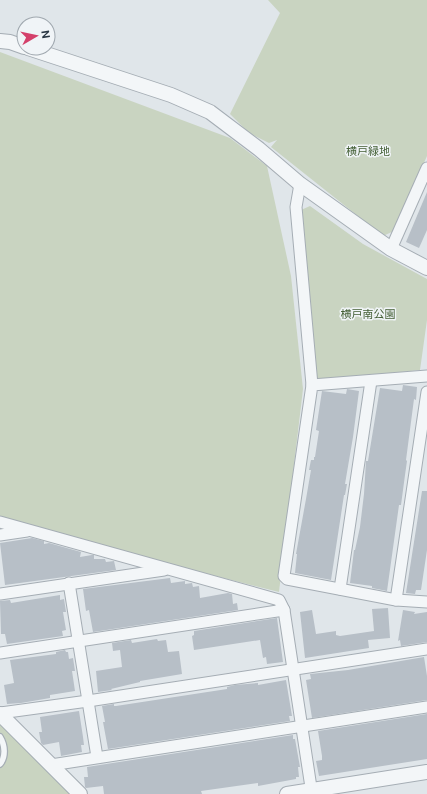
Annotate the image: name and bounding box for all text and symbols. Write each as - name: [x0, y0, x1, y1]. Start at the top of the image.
- north arrow: [16, 16, 56, 56]
- text: N: [38, 29, 53, 39]
- park label: 横戸緑地: [346, 144, 390, 158]
- park label: 横戸南公園: [341, 307, 396, 321]

